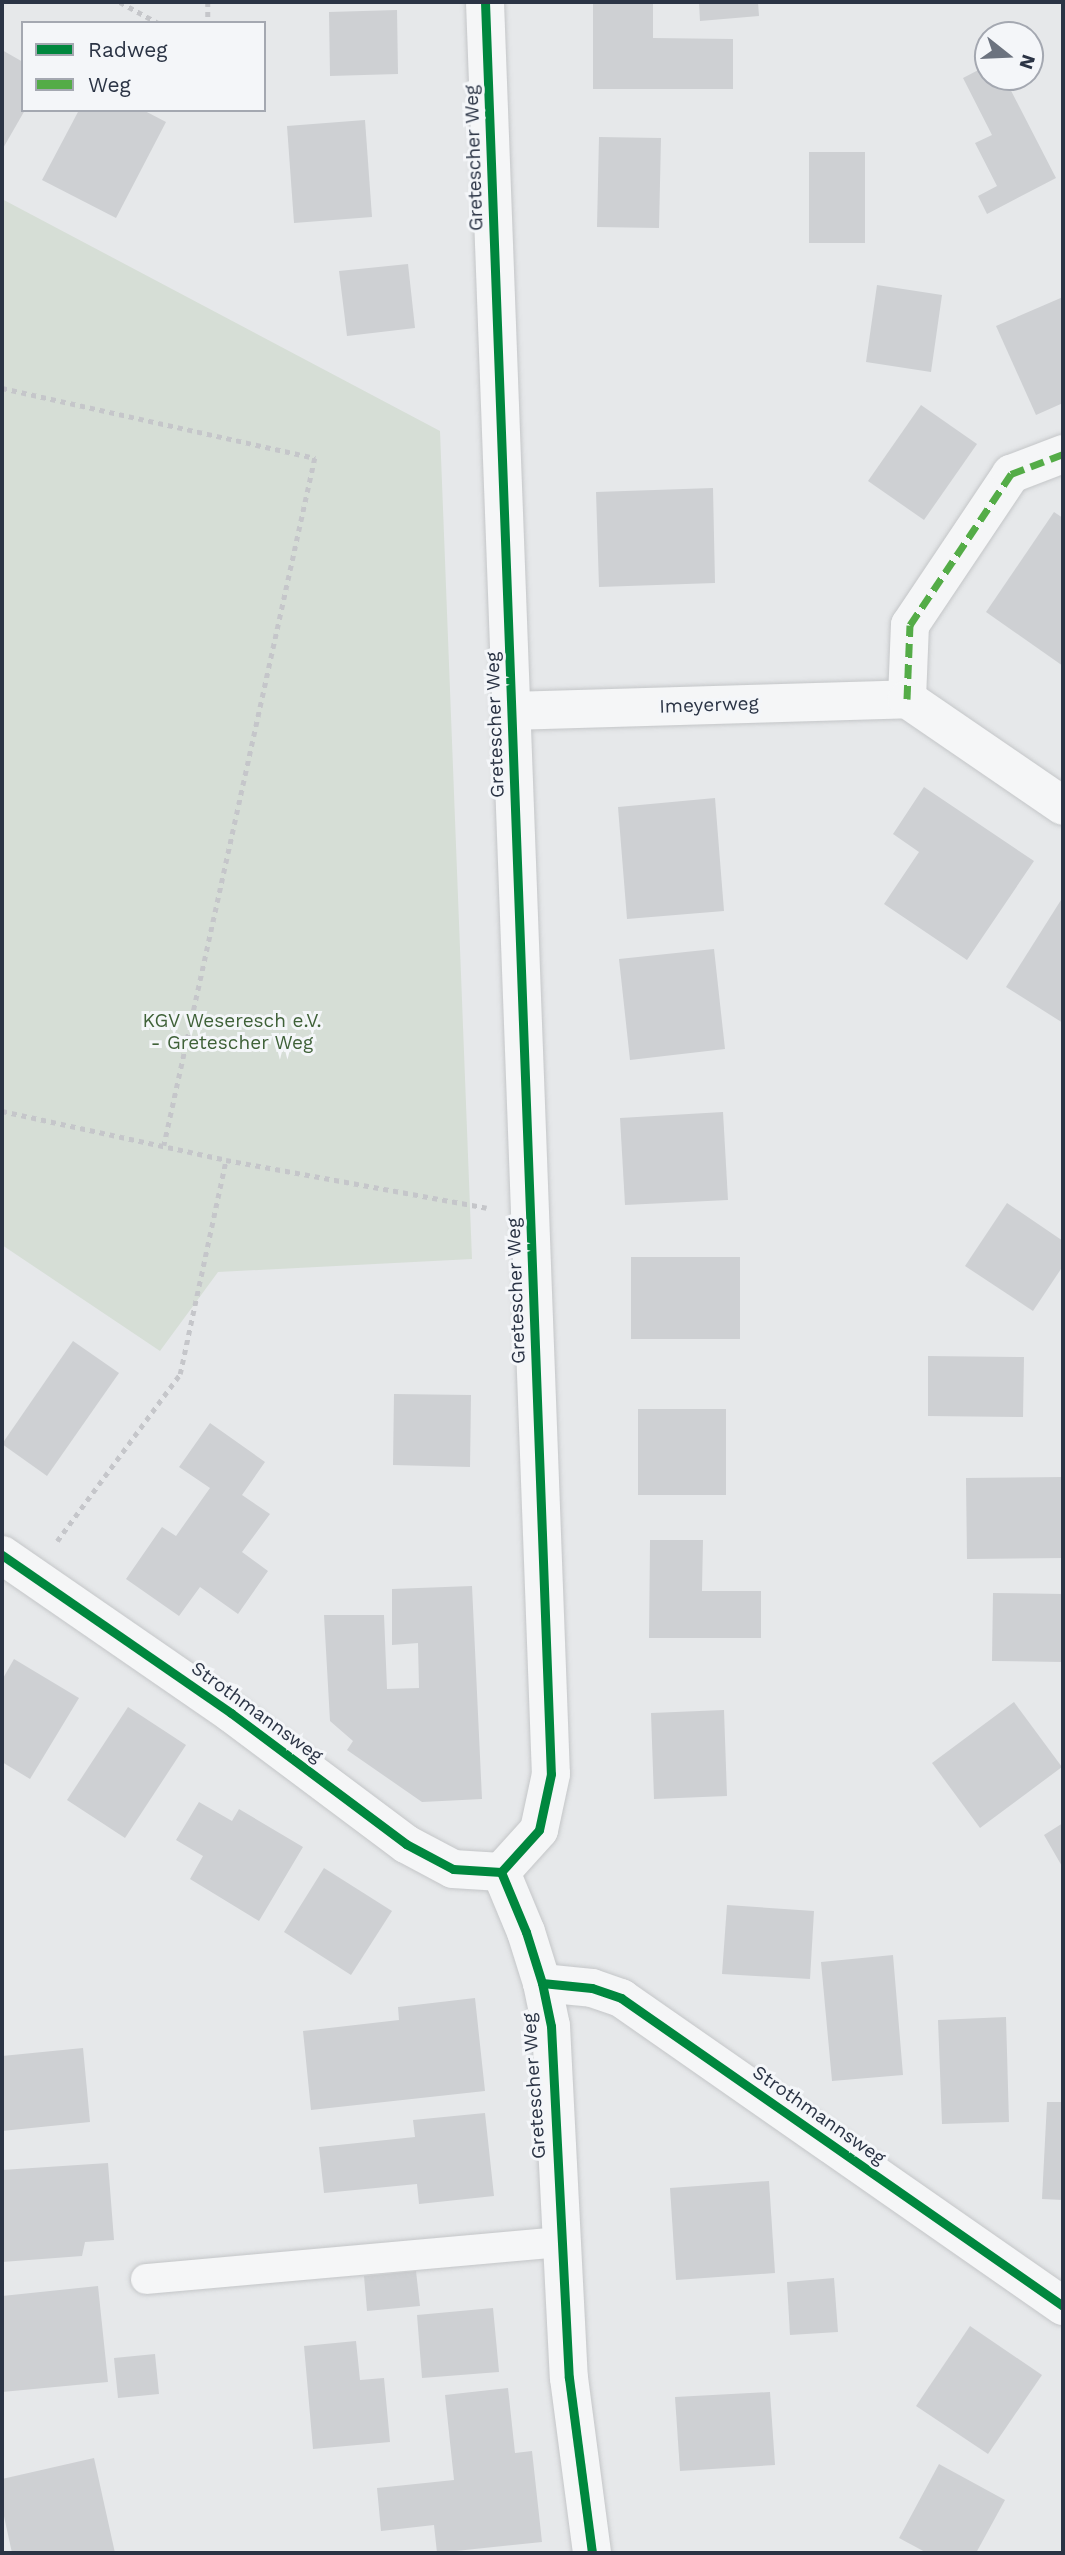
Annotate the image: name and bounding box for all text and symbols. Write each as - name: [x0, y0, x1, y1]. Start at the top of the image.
- legend: [21, 21, 266, 112]
- north arrow: [974, 21, 1044, 91]
- text: Radweg: [88, 37, 168, 62]
- text: N: [1014, 52, 1041, 72]
- text: Weg: [88, 72, 131, 97]
- street label: Gretescher Weg: [460, 84, 488, 232]
- street label: Gretescher Weg: [481, 651, 509, 799]
- street label: Imeyerweg: [659, 692, 759, 718]
- park label: KGV Weseresch e.V. - Gretescher Weg: [142, 1010, 322, 1054]
- street label: Gretescher Weg: [502, 1217, 530, 1365]
- street label: Strothmannsweg: [187, 1657, 327, 1767]
- street label: Gretescher Weg: [517, 2012, 551, 2160]
- street label: Strothmannsweg: [748, 2061, 890, 2169]

